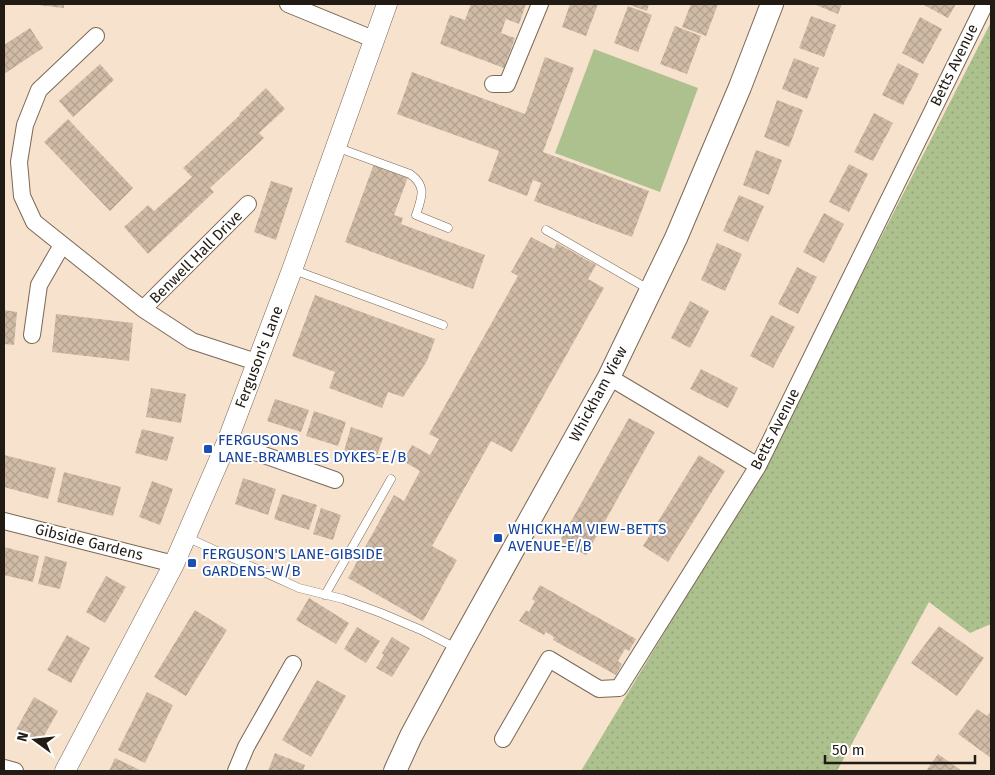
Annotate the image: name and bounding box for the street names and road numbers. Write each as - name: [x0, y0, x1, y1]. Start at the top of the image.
- street label: Betts Avenue: [926, 21, 982, 109]
- street label: Benwell Hall Drive: [146, 207, 246, 307]
- street label: Ferguson's Lane: [231, 303, 287, 411]
- street label: Whickham View: [565, 343, 631, 445]
- street label: Betts Avenue: [747, 385, 803, 473]
- street label: Gibside Gardens: [33, 520, 145, 564]

